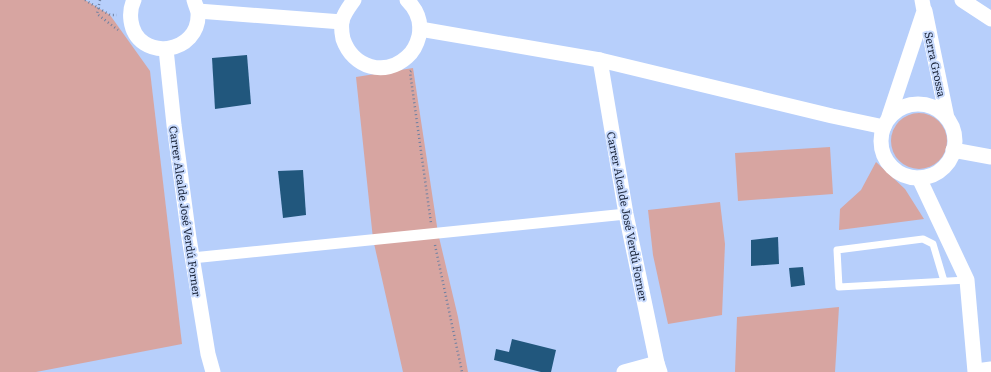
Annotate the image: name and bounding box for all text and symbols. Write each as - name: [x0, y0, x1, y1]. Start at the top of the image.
- street label: Serra Grossa: [921, 30, 951, 98]
- street label: Carrer Alcalde José Verdú Forner: [166, 125, 206, 298]
- street label: Carrer Alcalde José Verdú Forner: [604, 130, 652, 303]

